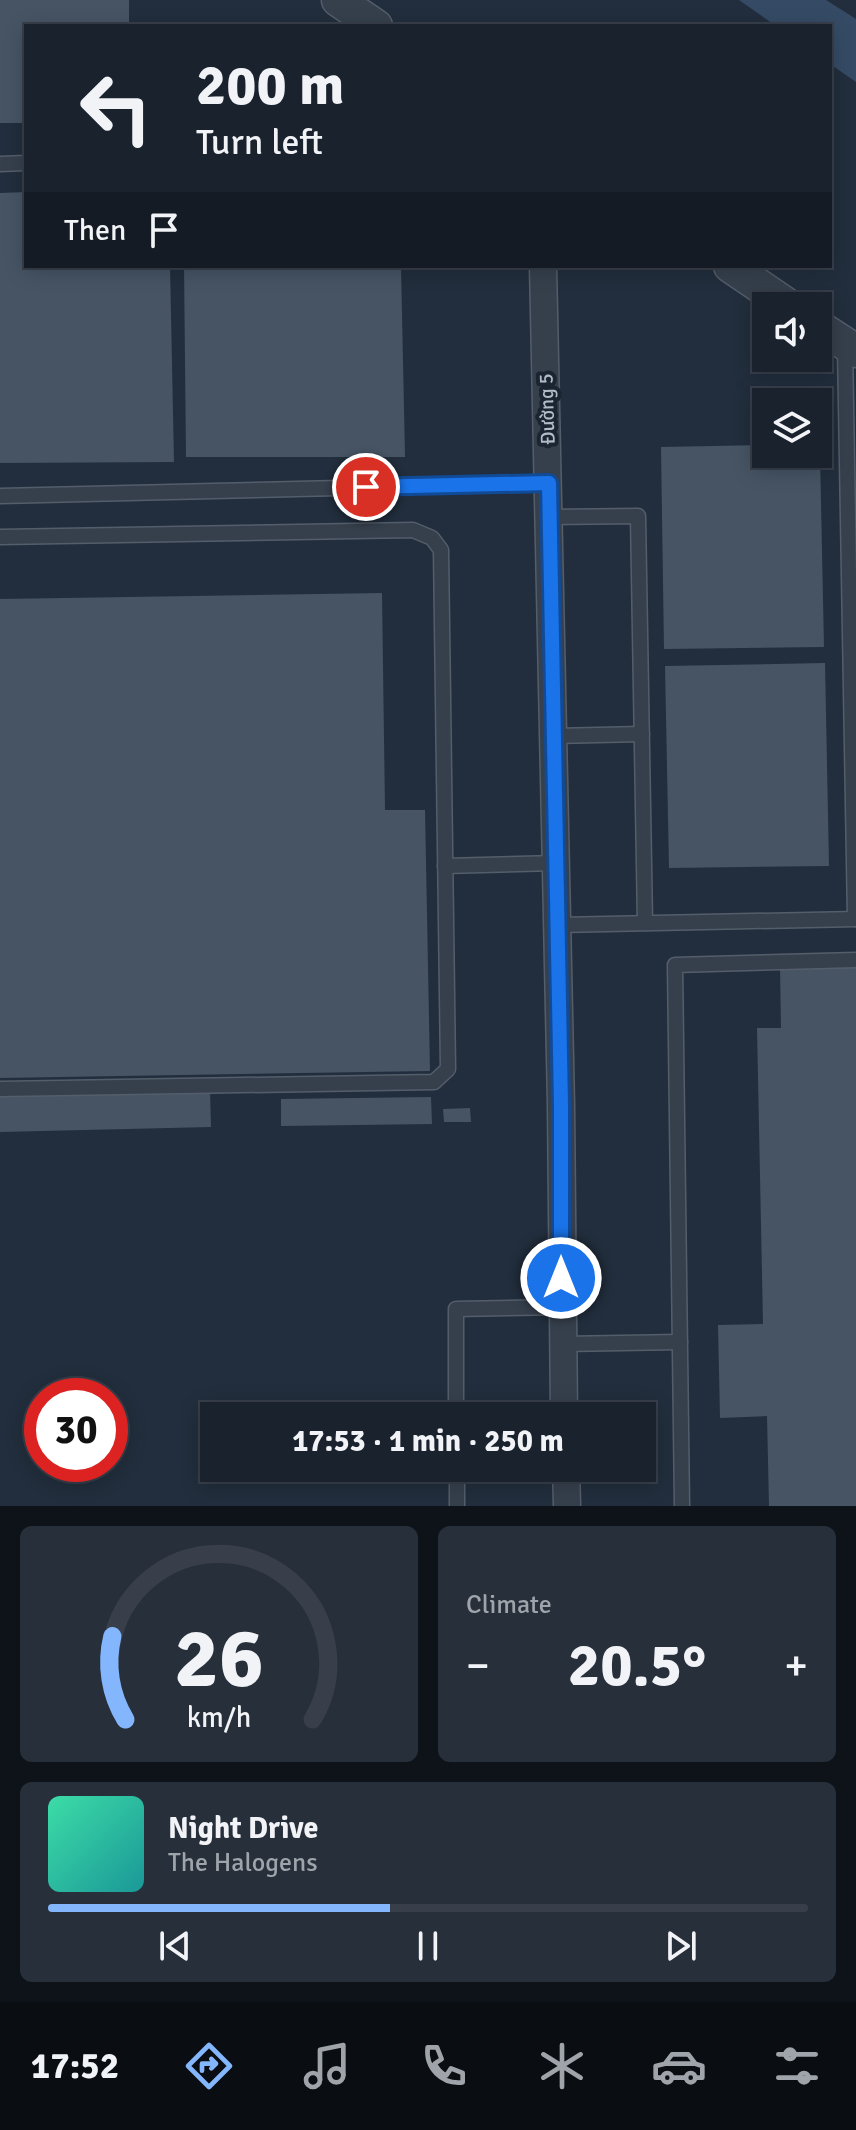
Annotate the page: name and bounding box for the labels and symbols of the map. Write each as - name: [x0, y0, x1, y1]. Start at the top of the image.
- street label: Đường 5: [533, 373, 561, 445]
- pin: [332, 453, 400, 521]
- position arrow: [519, 1236, 603, 1320]
- speed limit sign: 30: [24, 1378, 128, 1482]

